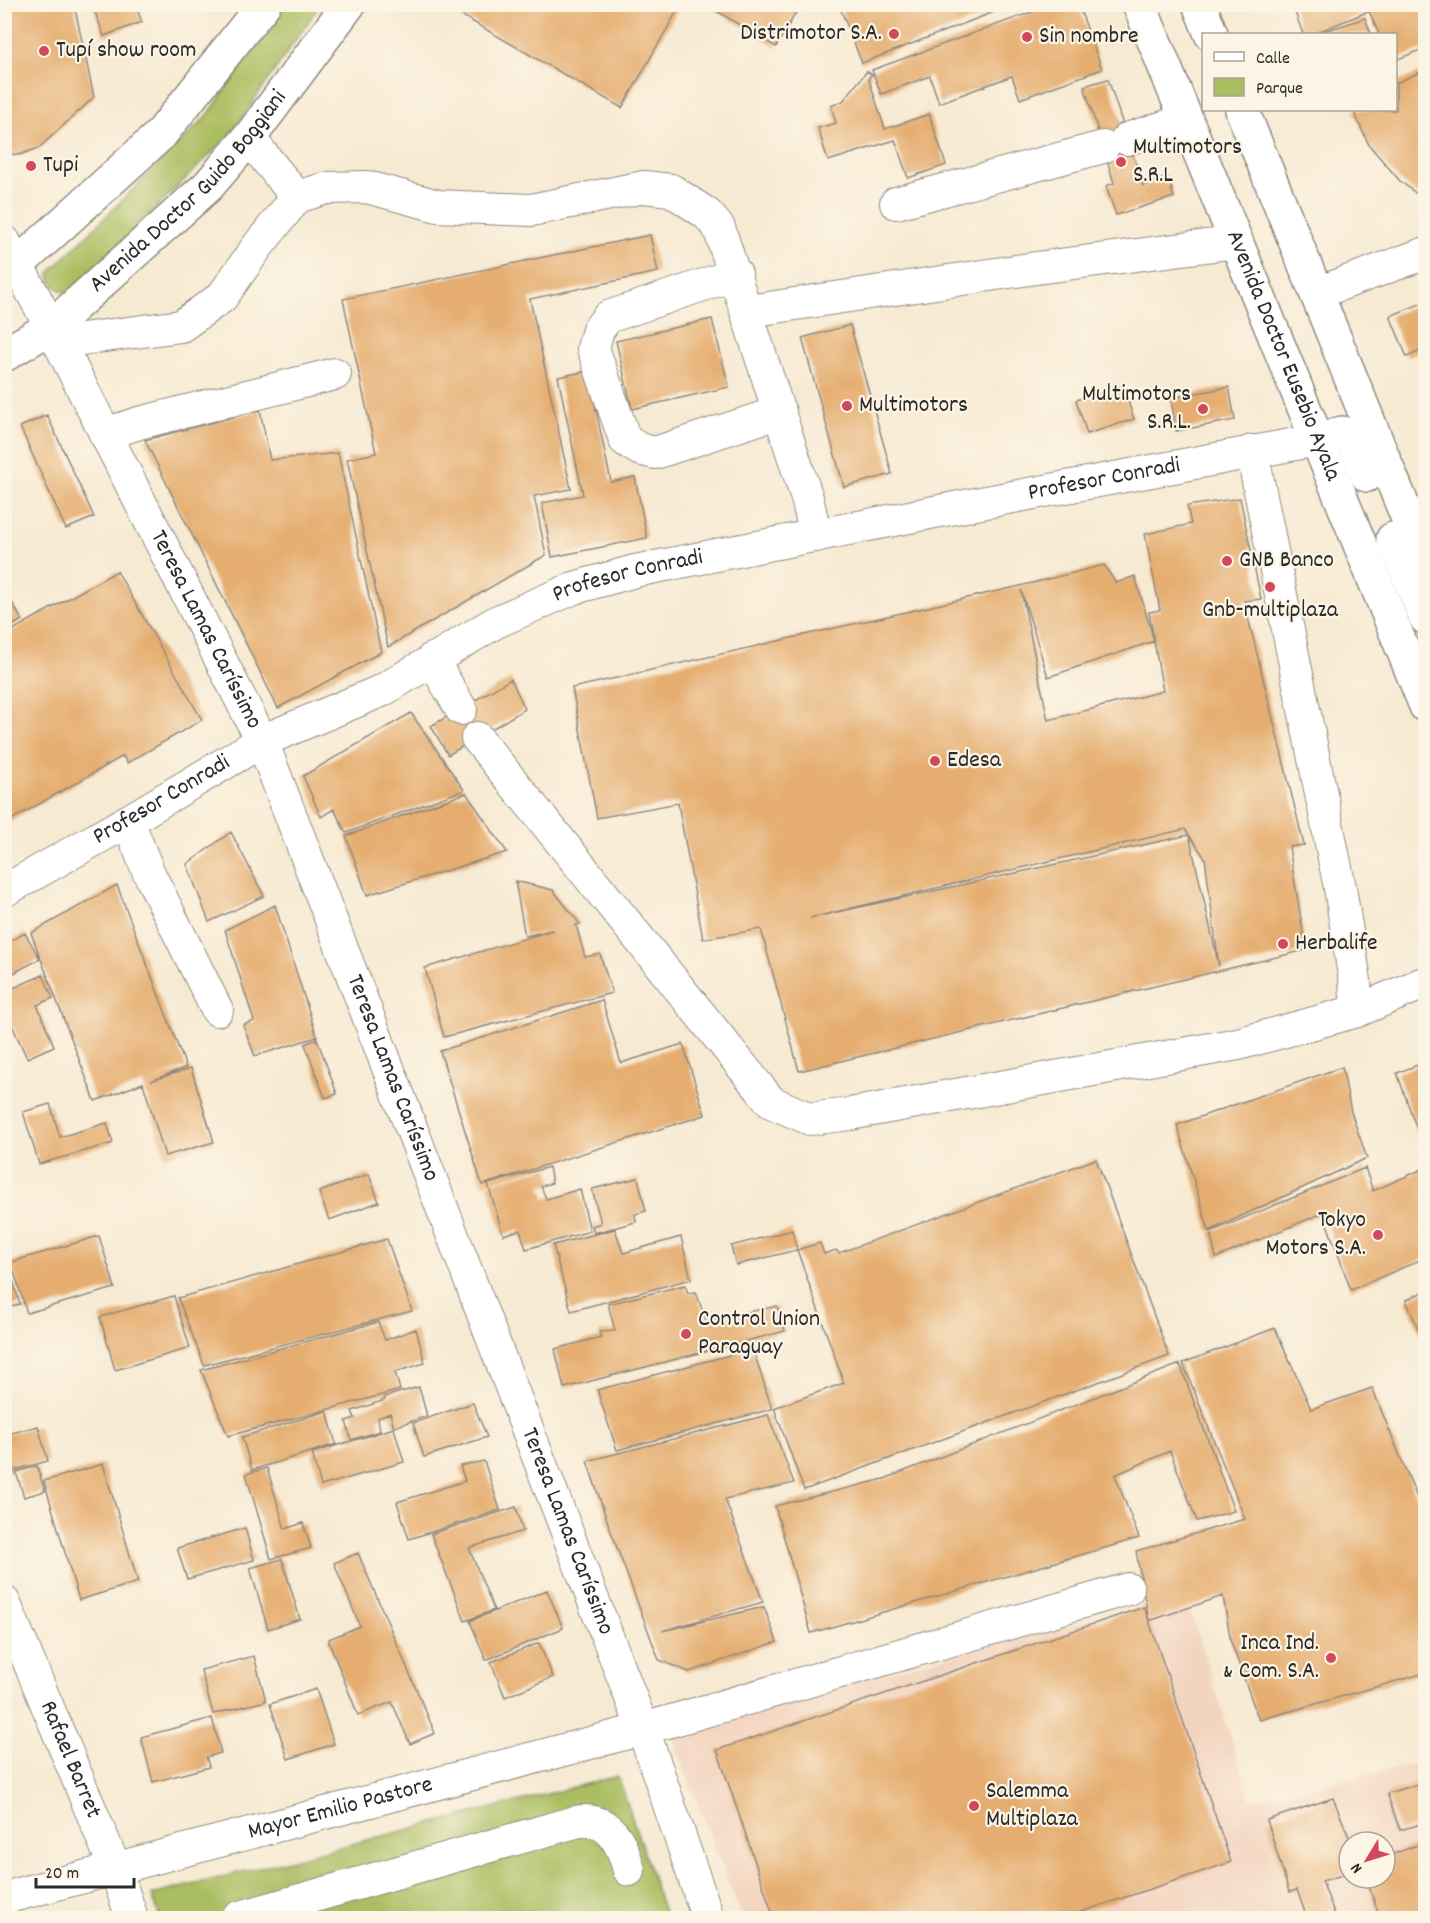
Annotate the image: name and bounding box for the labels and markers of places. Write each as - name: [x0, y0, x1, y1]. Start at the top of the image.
- place label: Distrimotor S.A.: [740, 17, 882, 51]
- place label: Sin nombre: [1039, 20, 1139, 54]
- marker: Distrimotor S.A.: [887, 27, 901, 41]
- marker: Sin nombre: [1020, 30, 1034, 44]
- place label: Tupí show room: [56, 34, 196, 68]
- marker: Tupí show room: [37, 44, 51, 58]
- place label: Multimotors S.R.L: [1133, 131, 1242, 193]
- place label: Tupi: [43, 149, 78, 183]
- marker: Multimotors S.R.L: [1114, 155, 1128, 169]
- marker: Tupi: [24, 159, 38, 173]
- place label: Multimotors S.R.L.: [1082, 378, 1191, 440]
- place label: Multimotors: [859, 389, 968, 423]
- marker: Multimotors: [840, 399, 854, 413]
- marker: Multimotors S.R.L.: [1196, 402, 1210, 416]
- place label: GNB Banco: [1239, 544, 1334, 578]
- marker: GNB Banco: [1220, 554, 1234, 568]
- marker: Gnb-multiplaza: [1263, 580, 1277, 594]
- place label: Gnb-multiplaza: [1202, 594, 1339, 628]
- place label: Edesa: [947, 744, 1002, 778]
- marker: Edesa: [928, 754, 942, 768]
- place label: Herbalife: [1295, 927, 1378, 961]
- marker: Herbalife: [1276, 937, 1290, 951]
- place label: Tokyo Motors S.A.: [1266, 1204, 1366, 1266]
- marker: Tokyo Motors S.A.: [1371, 1228, 1385, 1242]
- place label: Control Union Paraguay: [698, 1303, 820, 1365]
- marker: Control Union Paraguay: [679, 1327, 693, 1341]
- place label: Inca Ind. & Com. S.A.: [1223, 1627, 1319, 1689]
- marker: Inca Ind. & Com. S.A.: [1324, 1651, 1338, 1665]
- place label: Salemma Multiplaza: [986, 1775, 1079, 1837]
- marker: Salemma Multiplaza: [967, 1799, 981, 1813]

